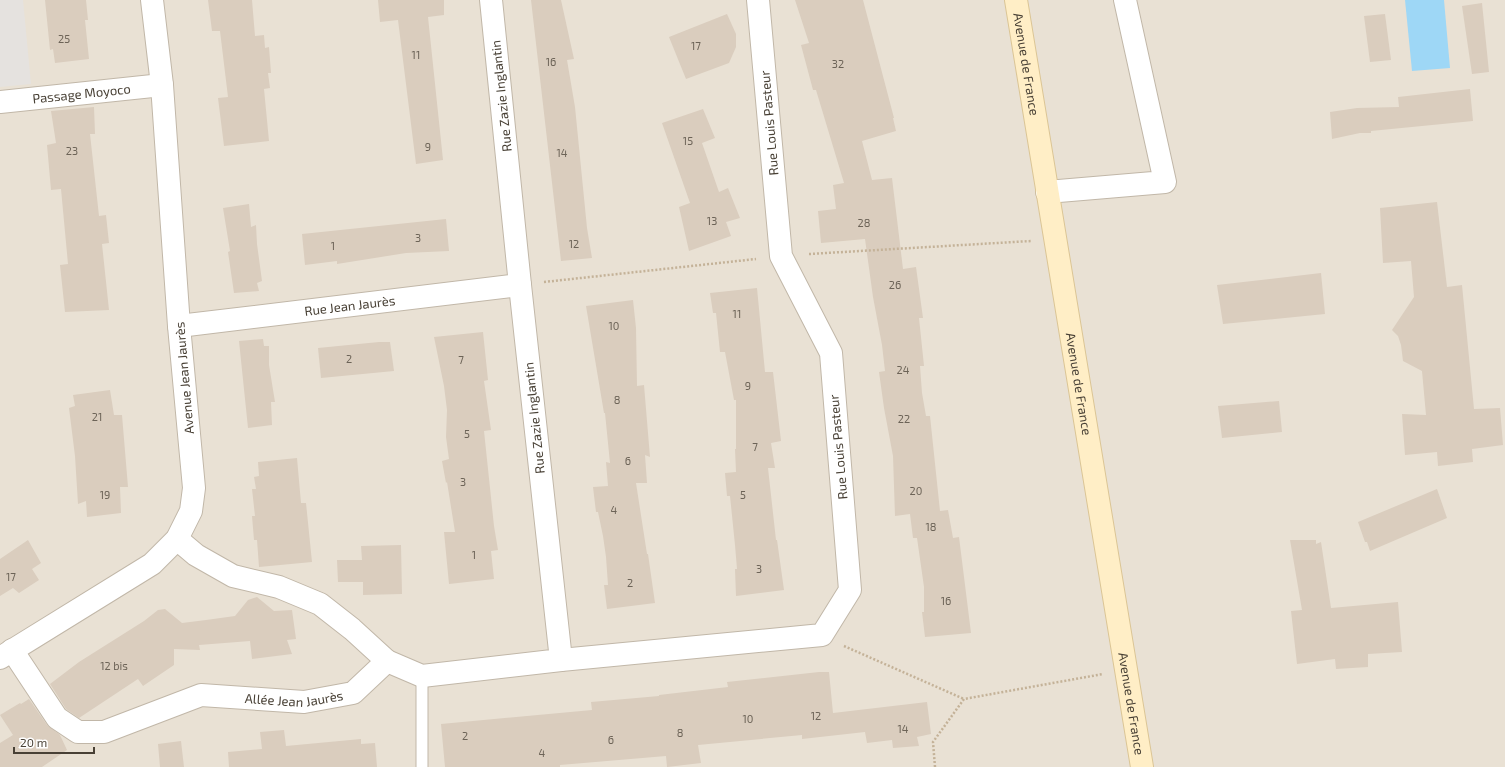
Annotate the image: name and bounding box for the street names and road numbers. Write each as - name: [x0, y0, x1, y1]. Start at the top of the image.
- street label: Avenue de France: [1010, 12, 1043, 117]
- street label: Rue Zazie Inglantin: [487, 39, 515, 153]
- street label: Rue Louis Pasteur: [756, 70, 782, 176]
- street label: Passage Moyoco: [32, 80, 132, 107]
- street label: Rue Jean Jaurès: [303, 292, 396, 319]
- street label: Avenue Jean Jaurès: [171, 321, 197, 435]
- street label: Avenue de France: [1063, 331, 1095, 436]
- street label: Rue Zazie Inglantin: [520, 361, 548, 475]
- street label: Rue Louis Pasteur: [825, 394, 851, 500]
- street label: Avenue de France: [1115, 651, 1148, 756]
- street label: Allée Jean Jaurès: [244, 687, 344, 710]

